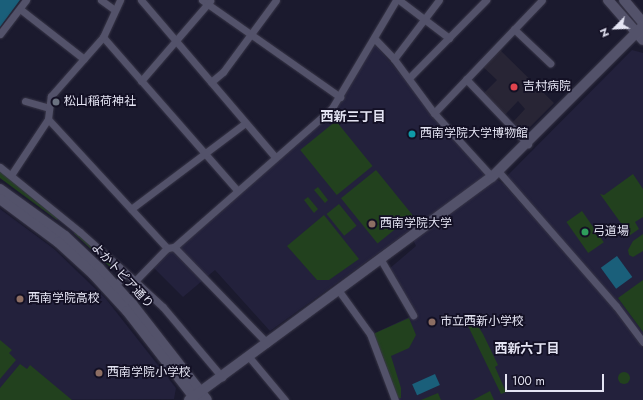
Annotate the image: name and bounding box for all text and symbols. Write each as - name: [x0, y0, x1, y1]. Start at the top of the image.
- north arrow: [595, 8, 635, 48]
- text: N: [595, 26, 613, 40]
- place label: 吉村病院: [523, 80, 571, 94]
- marker: 吉村病院: [508, 81, 520, 93]
- place label: 松山稲荷神社: [64, 95, 136, 109]
- marker: 松山稲荷神社: [51, 97, 61, 107]
- district label: 西新三丁目: [321, 109, 385, 125]
- place label: 西南学院大学博物館: [420, 127, 528, 141]
- marker: 西南学院大学博物館: [407, 129, 417, 139]
- place label: 西南学院大学: [380, 217, 452, 231]
- marker: 西南学院大学: [367, 219, 377, 229]
- place label: 弓道場: [593, 225, 629, 239]
- marker: 弓道場: [580, 227, 590, 237]
- street label: よかトピア通り: [88, 240, 156, 312]
- place label: 西南学院高校: [28, 292, 100, 306]
- marker: 西南学院高校: [15, 294, 25, 304]
- place label: 市立西新小学校: [440, 315, 524, 329]
- marker: 市立西新小学校: [427, 317, 437, 327]
- district label: 西新六丁目: [495, 341, 559, 357]
- place label: 西南学院小学校: [107, 366, 191, 380]
- scale bar: [507, 366, 606, 392]
- marker: 西南学院小学校: [94, 368, 104, 378]
- text: 100 m: [512, 372, 545, 390]

